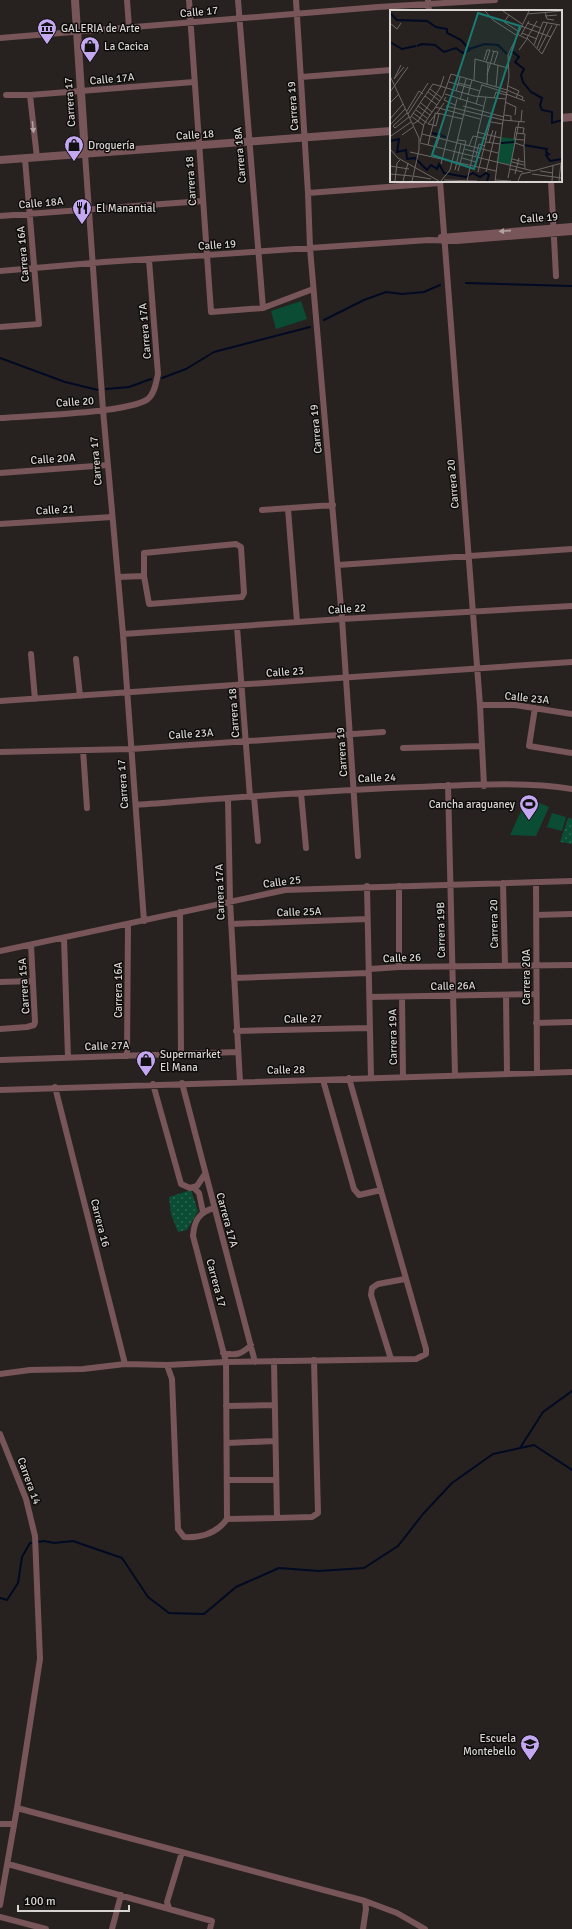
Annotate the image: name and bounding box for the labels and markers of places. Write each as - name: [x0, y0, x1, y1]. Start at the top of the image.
- museum icon: GALERIA de Arte: [36, 17, 58, 45]
- place label: GALERIA de Arte: [61, 22, 140, 35]
- shop icon: La Cacica: [79, 35, 101, 63]
- place label: La Cacica: [104, 40, 149, 53]
- shop icon: Droguería: [63, 134, 85, 162]
- place label: Droguería: [88, 139, 135, 152]
- restaurant icon: El Manantial: [71, 197, 93, 225]
- place label: El Manantial: [96, 202, 156, 215]
- sports icon: Cancha araguaney: [518, 793, 540, 821]
- place label: Cancha araguaney: [429, 798, 516, 811]
- place label: Supermarket El Mana: [160, 1048, 221, 1074]
- shop icon: Supermarket El Mana: [135, 1049, 157, 1077]
- place label: Escuela Montebello: [463, 1732, 516, 1758]
- school or university icon: Escuela Montebello: [519, 1733, 541, 1761]

